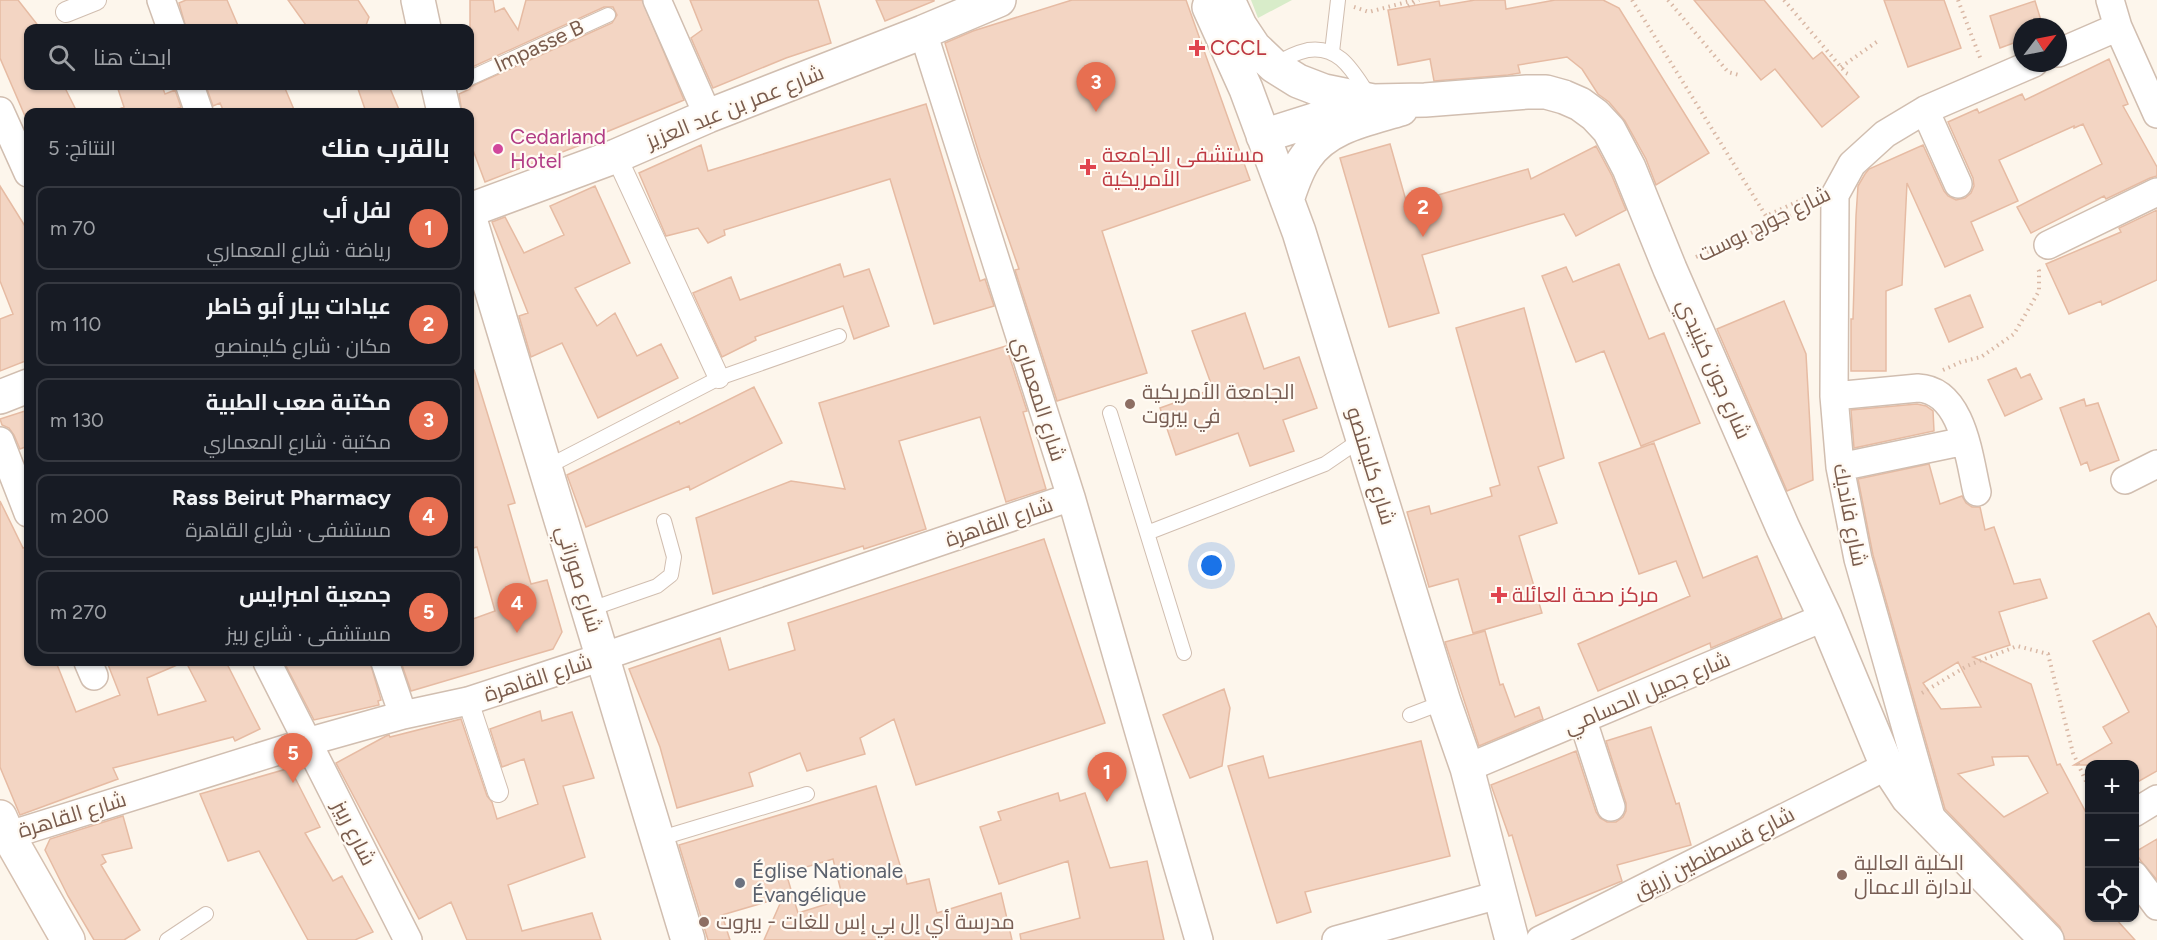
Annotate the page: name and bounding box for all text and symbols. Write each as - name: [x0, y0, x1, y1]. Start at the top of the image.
- street label: Impasse B: [490, 14, 587, 77]
- north arrow: [2013, 18, 2067, 72]
- search box: [24, 24, 474, 90]
- place label: CCCL: [1210, 35, 1266, 60]
- marker: CCCL: [1188, 39, 1206, 57]
- icon: search: [45, 41, 78, 74]
- text: ابحث هنا: [93, 44, 172, 71]
- street label: شارع عمر بن عبد العزيز: [642, 60, 828, 156]
- pin: 3: [1076, 63, 1116, 112]
- place label: Cedarland Hotel: [510, 124, 606, 173]
- text: بالقرب منك: [321, 132, 450, 164]
- text: النتائج: 5: [48, 136, 116, 160]
- marker: Cedarland Hotel: [491, 142, 505, 156]
- place label: مستشفى الجامعة الأمريكية: [1102, 142, 1264, 191]
- marker: مستشفى الجامعة الأمريكية: [1079, 158, 1097, 176]
- street label: شارع جورج بوست: [1693, 181, 1835, 268]
- pin: 2: [1404, 188, 1442, 237]
- text: لفل أب: [323, 197, 391, 224]
- text: 70 m: [50, 216, 96, 240]
- text: 1: [424, 216, 433, 240]
- text: رياضة · شارع المعماري: [207, 238, 391, 262]
- text: عيادات بيار أبو خاطر: [206, 293, 391, 320]
- street label: شارع جون كينيدي: [1669, 295, 1756, 444]
- text: 110 m: [50, 312, 101, 336]
- text: 2: [423, 312, 434, 336]
- street label: شارع المعماري: [1004, 333, 1071, 466]
- text: مكان · شارع كليمنصو: [215, 334, 391, 358]
- place label: الجامعة الأمريكية في بيروت: [1142, 379, 1295, 432]
- text: مكتبة صعب الطبية: [206, 389, 391, 416]
- marker: الجامعة الأمريكية في بيروت: [1123, 397, 1137, 411]
- street label: شارع كليمنصو: [1340, 404, 1401, 528]
- text: 130 m: [50, 408, 104, 432]
- text: 3: [423, 408, 434, 432]
- text: مكتبة · شارع المعماري: [203, 430, 391, 454]
- street label: شارع فانديك: [1826, 461, 1873, 569]
- text: Rass Beirut Pharmacy: [172, 484, 391, 511]
- street label: شارع القاهرة: [942, 491, 1057, 553]
- text: 200 m: [50, 504, 109, 528]
- text: 4: [422, 504, 435, 528]
- text: مستشفى · شارع القاهرة: [186, 518, 391, 542]
- street label: شارع صوراتي: [548, 522, 608, 637]
- your location: [1197, 551, 1226, 580]
- text: جمعية امبرايس: [239, 581, 391, 608]
- place label: مركز صحة العائلة: [1512, 582, 1659, 607]
- pin: 4: [498, 584, 536, 633]
- marker: مركز صحة العائلة: [1490, 586, 1508, 604]
- text: 270 m: [50, 600, 107, 624]
- text: 5: [423, 600, 434, 624]
- text: مستشفى · شارع ربيز: [226, 622, 391, 646]
- street label: شارع جميل الحسامي: [1560, 646, 1735, 743]
- street label: شارع القاهرة: [481, 648, 596, 709]
- pin: 5: [274, 734, 312, 783]
- pin: 1: [1088, 752, 1126, 802]
- map controls: [2085, 760, 2139, 922]
- button: +: [2085, 760, 2139, 814]
- street label: شارع القاهرة: [15, 786, 130, 845]
- street label: شارع ربيز: [325, 795, 381, 870]
- street label: شارع قسطنطين زريق: [1629, 801, 1799, 906]
- button: −: [2085, 814, 2139, 868]
- place label: الكلية العالية لادارة الاعمال: [1854, 850, 1972, 900]
- place label: Église Nationale Évangélique: [752, 858, 903, 907]
- marker: الكلية العالية لادارة الاعمال: [1835, 868, 1849, 882]
- button: locate: [2085, 868, 2139, 922]
- marker: Église Nationale Évangélique: [733, 876, 747, 890]
- place label: مدرسة أي إل بي إس للغات - بيروت: [716, 909, 1015, 938]
- marker: مدرسة أي إل بي إس للغات - بيروت: [697, 915, 711, 929]

